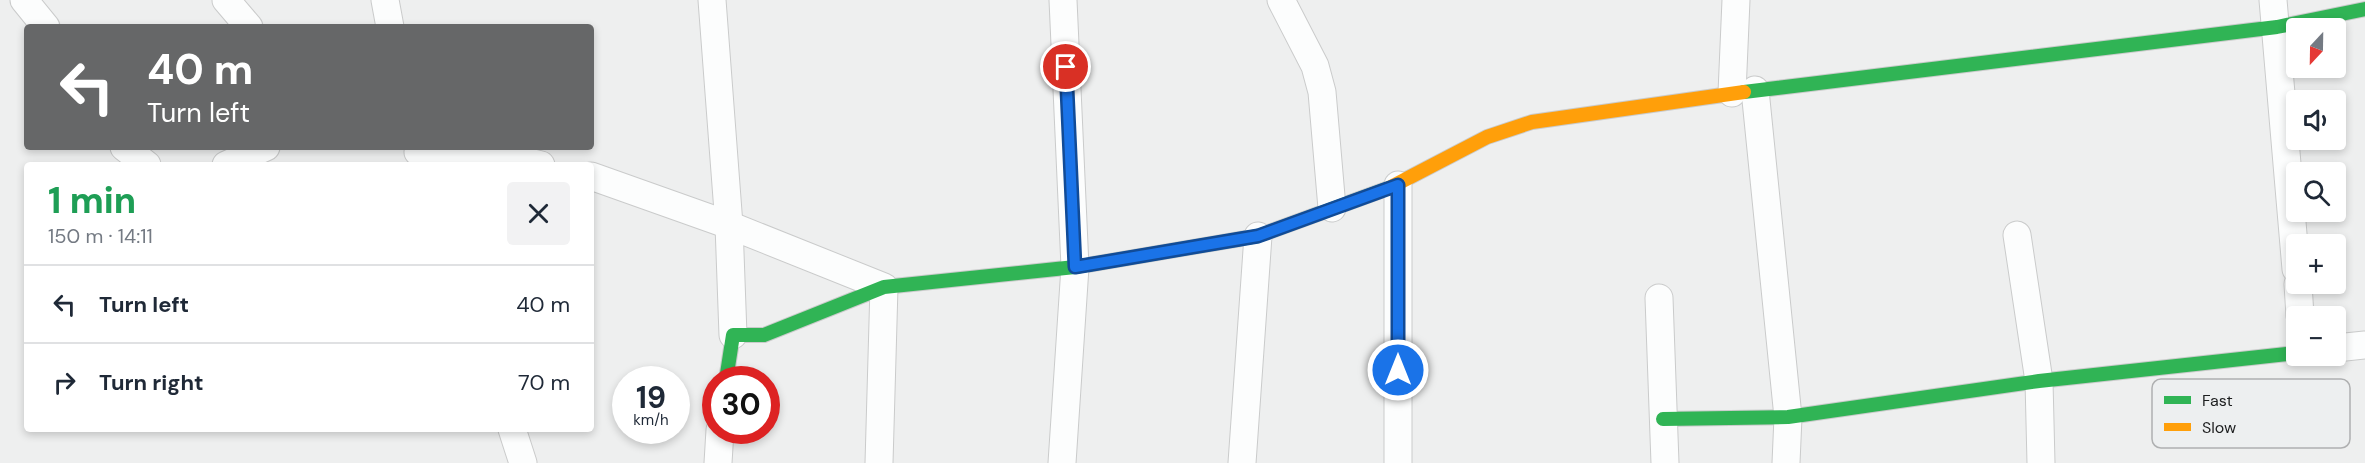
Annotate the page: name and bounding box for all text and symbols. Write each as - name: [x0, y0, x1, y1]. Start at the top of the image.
- north arrow: [2286, 18, 2346, 78]
- map controls: [2286, 18, 2346, 366]
- pin: [1040, 41, 1091, 92]
- text: 40 m: [147, 42, 253, 97]
- icon: left: [48, 48, 126, 126]
- icon: arrive: [1049, 50, 1082, 83]
- button: sound: [2286, 90, 2346, 150]
- text: Turn left: [147, 95, 250, 130]
- button: search: [2286, 162, 2346, 222]
- text: 1 min: [48, 177, 136, 224]
- button: close: [507, 182, 570, 245]
- text: 150 m · 14:11: [48, 223, 153, 249]
- button: +: [2286, 234, 2346, 294]
- icon: left: [48, 288, 81, 321]
- text: Turn left: [99, 290, 189, 319]
- text: 40 m: [516, 290, 570, 319]
- button: −: [2286, 306, 2346, 366]
- position arrow: [1366, 338, 1430, 402]
- icon: right: [48, 366, 81, 399]
- speed limit sign: 30: [702, 366, 780, 444]
- text: Turn right: [99, 368, 204, 397]
- text: 70 m: [518, 368, 570, 397]
- text: 19: [636, 378, 666, 417]
- legend: [2152, 379, 2350, 448]
- text: Fast: [2202, 390, 2233, 411]
- text: km/h: [633, 410, 669, 430]
- text: Slow: [2202, 417, 2236, 438]

